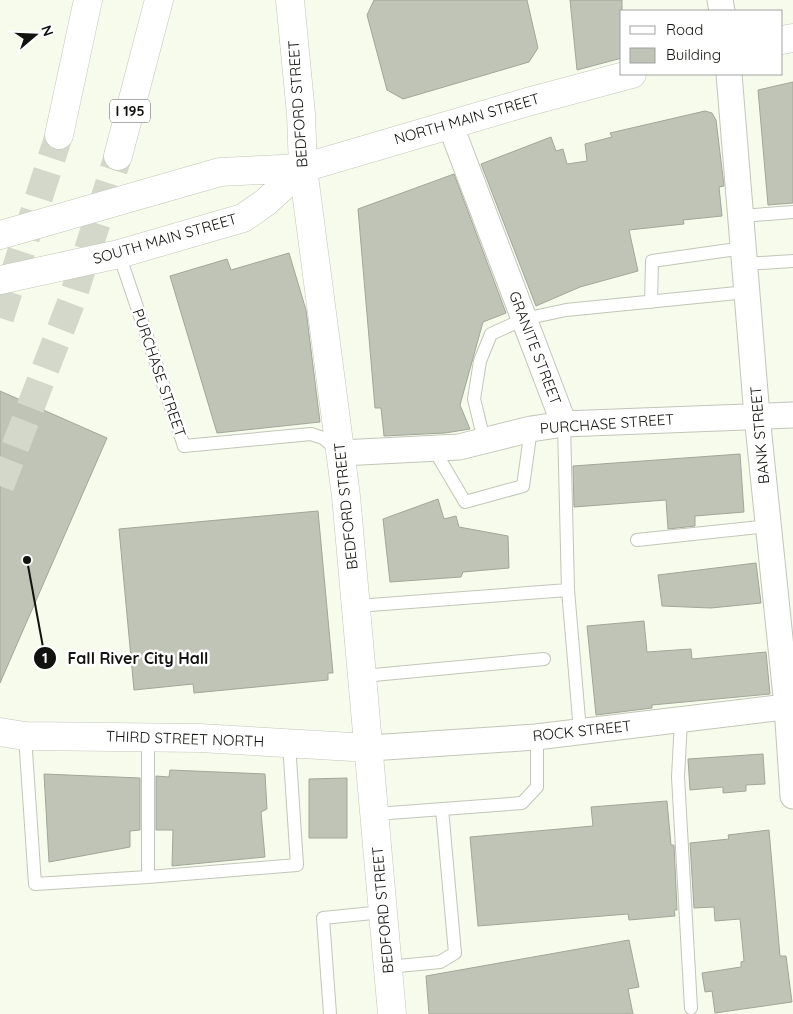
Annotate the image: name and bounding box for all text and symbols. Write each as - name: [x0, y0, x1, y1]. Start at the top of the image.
- north arrow: [10, 10, 60, 60]
- legend: [620, 10, 783, 75]
- text: Road: [666, 20, 703, 39]
- text: N: [37, 23, 57, 39]
- street label: BEDFORD STREET: [284, 40, 311, 168]
- text: Building: [666, 45, 721, 64]
- street label: NORTH MAIN STREET: [392, 89, 542, 148]
- road number: I 195: [110, 100, 150, 122]
- street label: SOUTH MAIN STREET: [91, 209, 239, 268]
- street label: GRANITE STREET: [505, 288, 566, 407]
- street label: PURCHASE STREET: [129, 306, 190, 440]
- street label: BANK STREET: [746, 385, 773, 485]
- street label: PURCHASE STREET: [539, 409, 675, 438]
- street label: BEDFORD STREET: [329, 442, 362, 570]
- callout: Fall River City Hall: [33, 643, 218, 674]
- text: 1: [42, 648, 48, 667]
- text: Fall River City Hall: [68, 648, 208, 668]
- street label: ROCK STREET: [532, 716, 632, 745]
- street label: THIRD STREET NORTH: [106, 726, 264, 751]
- street label: BEDFORD STREET: [367, 846, 398, 974]

